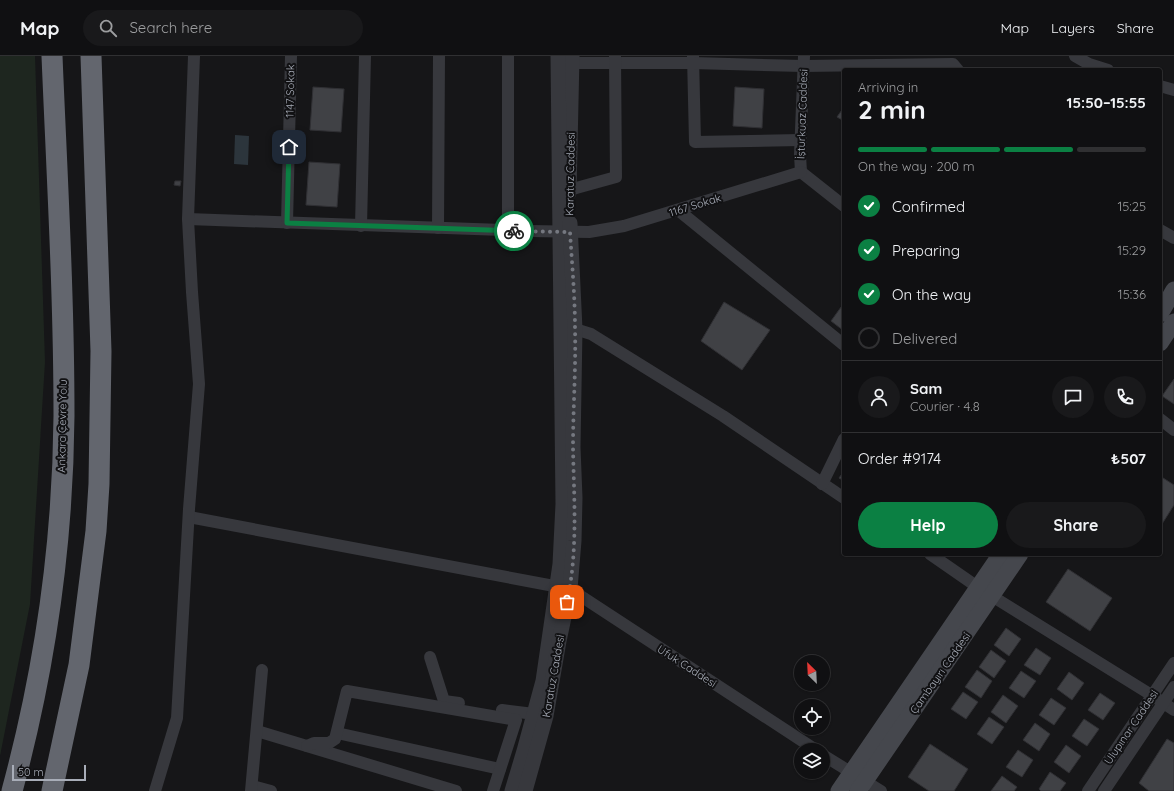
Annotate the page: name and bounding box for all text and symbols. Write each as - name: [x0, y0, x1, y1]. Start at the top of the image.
- search box: [83, 10, 363, 46]
- text: Map: [20, 16, 59, 40]
- icon: search: [97, 17, 119, 39]
- text: Search here: [129, 18, 212, 37]
- text: Map: [1000, 19, 1029, 37]
- text: Layers: [1051, 19, 1095, 37]
- text: Share: [1117, 19, 1154, 37]
- street label: 1147 Sokak: [283, 64, 297, 118]
- street label: İşturkuaz Caddesi: [793, 69, 811, 159]
- text: Arriving in: [858, 79, 918, 95]
- text: 2 min: [858, 93, 926, 126]
- text: 15:50–15:55: [1067, 93, 1146, 112]
- pin: [272, 130, 306, 164]
- street label: Karatuz Caddesi: [562, 132, 578, 216]
- icon: home: [278, 136, 300, 158]
- text: On the way · 200 m: [858, 158, 975, 174]
- street label: 1167 Sokak: [667, 190, 723, 220]
- icon: check: [858, 195, 880, 217]
- text: Confirmed: [892, 197, 965, 216]
- text: 15:25: [1117, 198, 1146, 214]
- courier: [494, 211, 534, 251]
- icon: bike: [503, 220, 525, 242]
- icon: check: [858, 239, 880, 261]
- text: Preparing: [892, 241, 960, 260]
- text: 15:29: [1117, 242, 1146, 258]
- icon: check: [858, 283, 880, 305]
- text: On the way: [892, 285, 971, 304]
- text: 15:36: [1118, 286, 1146, 302]
- text: Delivered: [892, 329, 957, 348]
- button: person: [858, 376, 900, 418]
- button: chat: [1052, 376, 1094, 418]
- button: phone: [1104, 376, 1146, 418]
- street label: Ankara Çevre Yolu: [54, 379, 70, 473]
- text: Sam: [910, 379, 942, 398]
- text: Courier · 4.8: [910, 398, 980, 414]
- text: Order #9174: [858, 449, 941, 468]
- text: ₺507: [1111, 449, 1146, 468]
- button: Help: [858, 502, 998, 548]
- button: Share: [1006, 502, 1146, 548]
- pin: [550, 585, 584, 619]
- icon: bag: [556, 591, 578, 613]
- street label: Çambayırı Caddesi: [907, 630, 973, 716]
- street label: Karatuz Caddesi: [539, 633, 567, 719]
- street label: Ufuk Caddesi: [655, 642, 719, 690]
- north arrow: [794, 655, 830, 691]
- map controls: [794, 655, 830, 779]
- street label: Ulupınar Caddesi: [1101, 687, 1161, 767]
- button: locate: [794, 699, 830, 735]
- button: layers: [794, 743, 830, 779]
- scale bar: [12, 763, 86, 782]
- text: 50 m: [18, 765, 44, 779]

